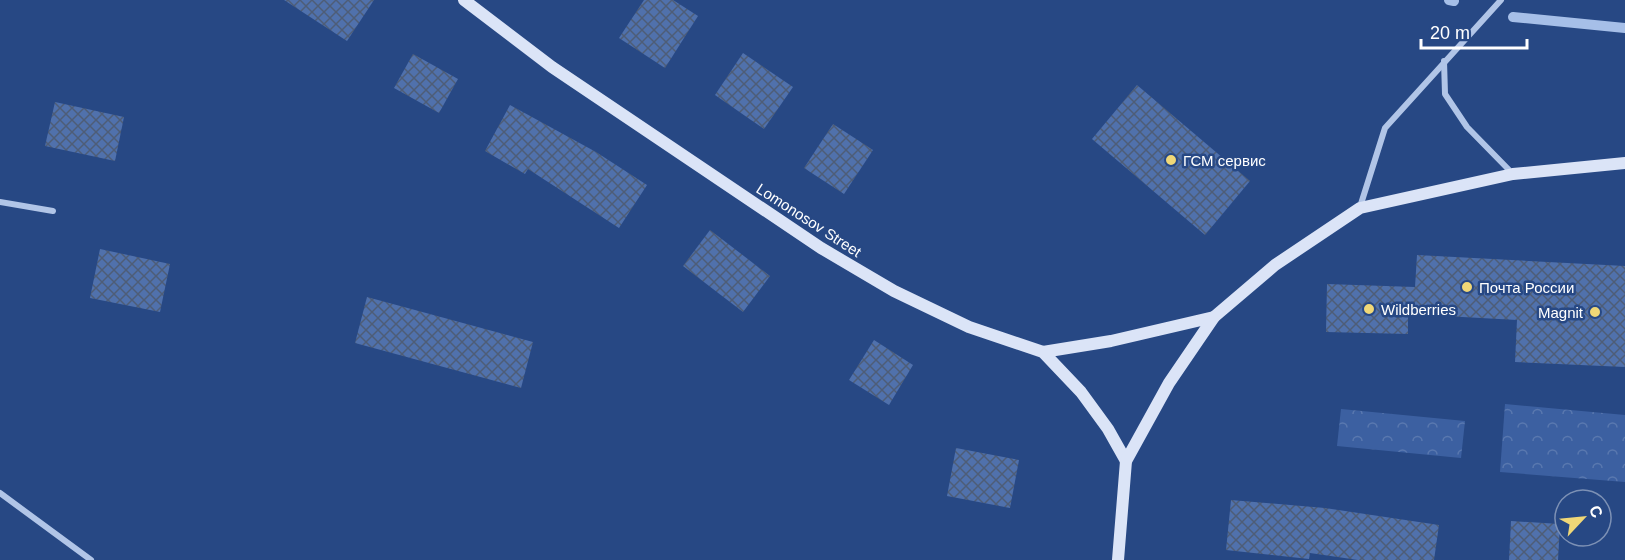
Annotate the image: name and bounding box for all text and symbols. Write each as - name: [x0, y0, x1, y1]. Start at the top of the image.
- scale bar: [1421, 12, 1528, 50]
- text: 20 m: [1430, 23, 1470, 43]
- place label: ГСМ сервис: [1183, 152, 1266, 169]
- marker: ГСМ сервис: [1164, 153, 1178, 167]
- street label: Lomonosov Street: [753, 180, 865, 261]
- place label: Почта России: [1479, 279, 1574, 296]
- marker: Почта России: [1460, 280, 1474, 294]
- place label: Wildberries: [1381, 301, 1456, 318]
- marker: Wildberries: [1362, 302, 1376, 316]
- place label: Magnit: [1538, 304, 1584, 321]
- marker: Magnit: [1588, 305, 1602, 319]
- north arrow: [1553, 488, 1613, 548]
- text: С: [1586, 503, 1606, 521]

